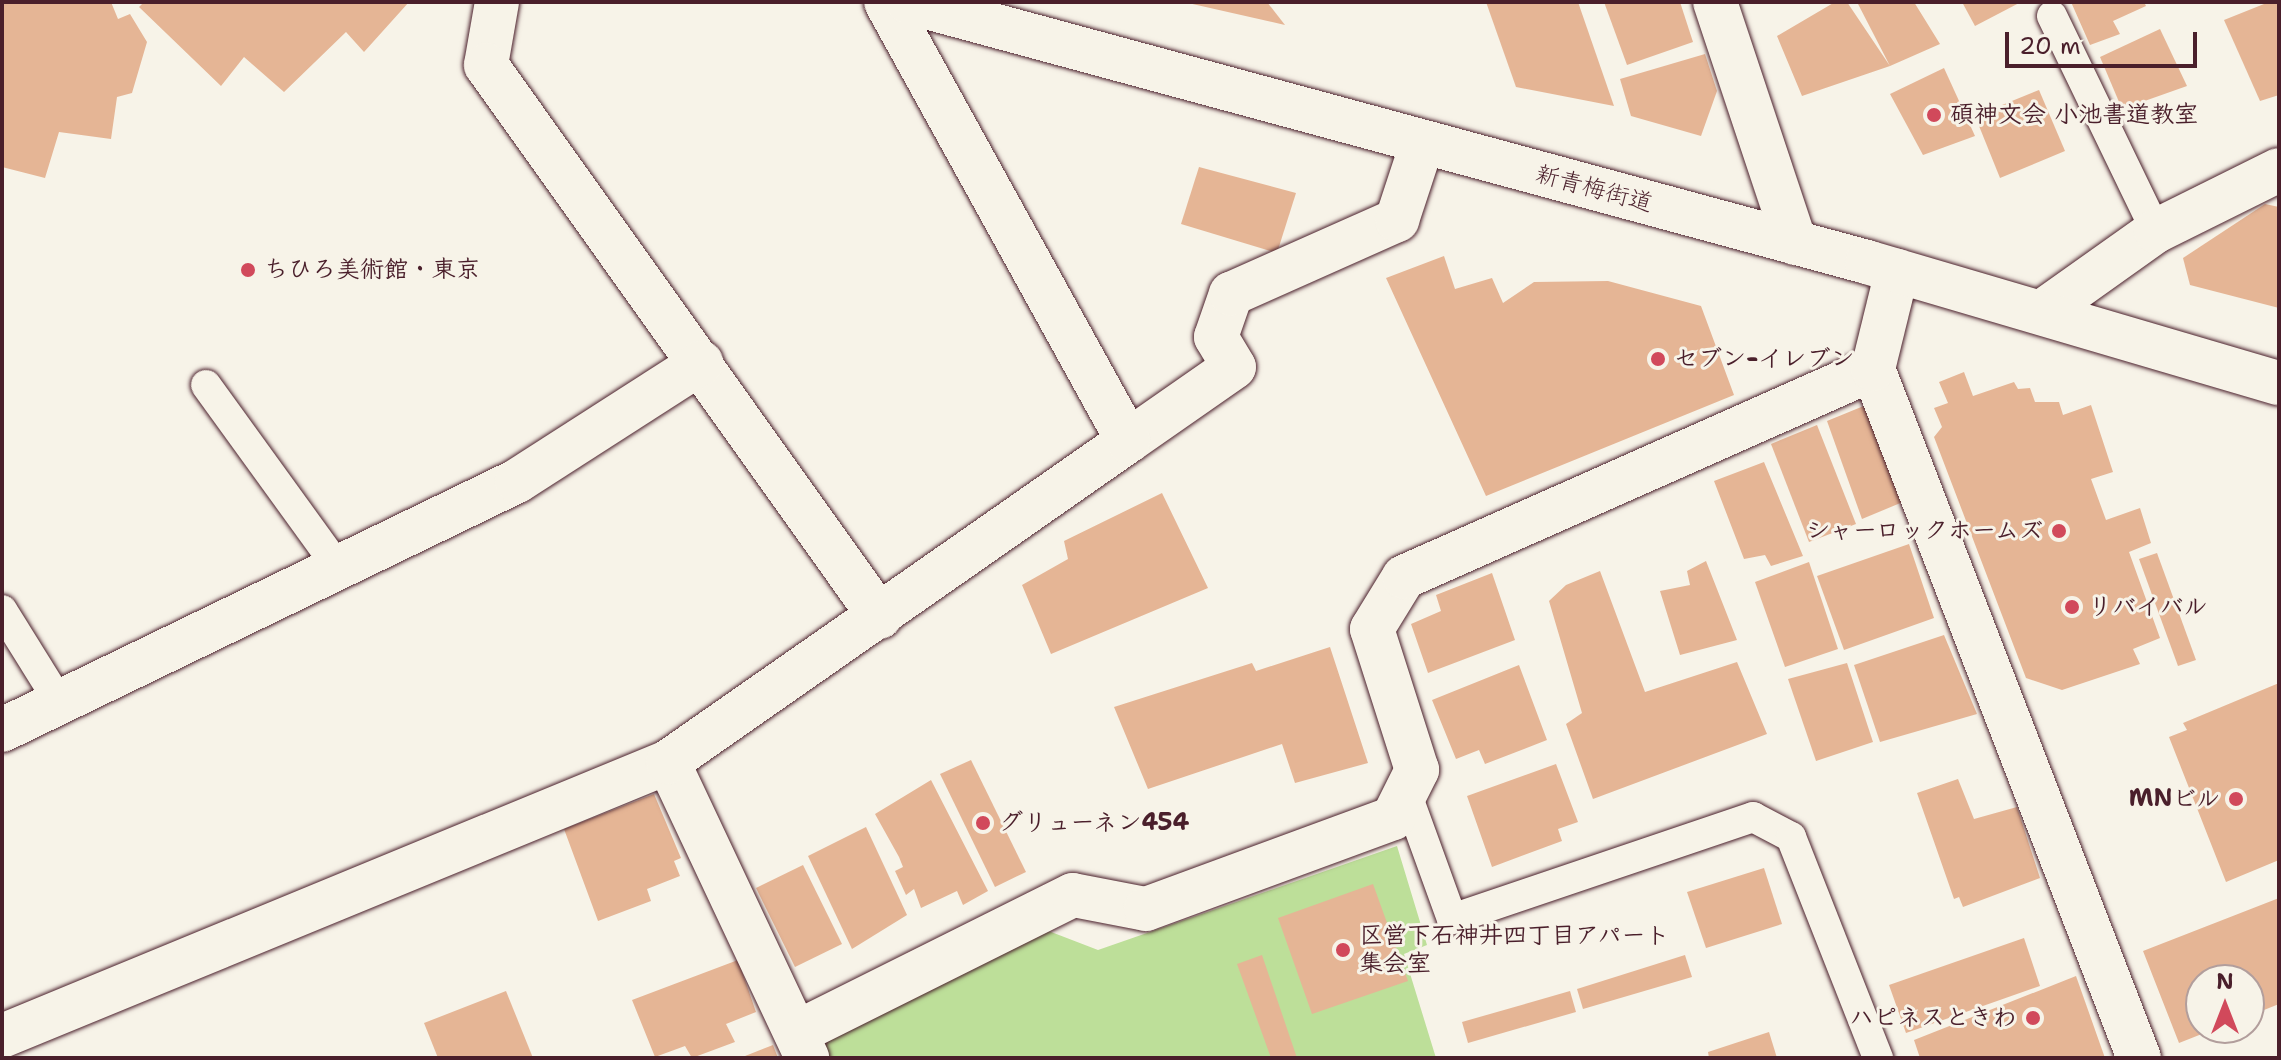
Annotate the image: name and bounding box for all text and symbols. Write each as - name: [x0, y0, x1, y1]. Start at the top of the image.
- scale bar: [2009, 16, 2201, 66]
- text: 20 m: [2019, 30, 2081, 62]
- place label: 碩神文会 小池書道教室: [1950, 101, 2198, 129]
- marker: 碩神文会 小池書道教室: [1925, 106, 1943, 124]
- street label: 新青梅街道: [1532, 160, 1656, 218]
- place label: ちひろ美術館・東京: [264, 256, 480, 284]
- marker: ちひろ美術館・東京: [239, 261, 257, 279]
- place label: セブン-イレブン: [1674, 345, 1854, 373]
- marker: セブン-イレブン: [1649, 350, 1667, 368]
- place label: シャーロックホームズ: [1803, 517, 2043, 545]
- marker: シャーロックホームズ: [2050, 522, 2068, 540]
- place label: リバイバル: [2088, 593, 2208, 621]
- marker: リバイバル: [2063, 598, 2081, 616]
- place label: MNビル: [2128, 785, 2220, 813]
- marker: MNビル: [2227, 790, 2245, 808]
- place label: グリューネン454: [999, 809, 1190, 837]
- marker: グリューネン454: [974, 814, 992, 832]
- place label: 区営下石神井四丁目アパート 集会室: [1359, 922, 1671, 978]
- marker: 区営下石神井四丁目アパート 集会室: [1334, 941, 1352, 959]
- north arrow: [2185, 964, 2265, 1044]
- text: N: [2216, 967, 2234, 996]
- place label: ハピネスときわ: [1849, 1004, 2017, 1032]
- marker: ハピネスときわ: [2024, 1009, 2042, 1027]

